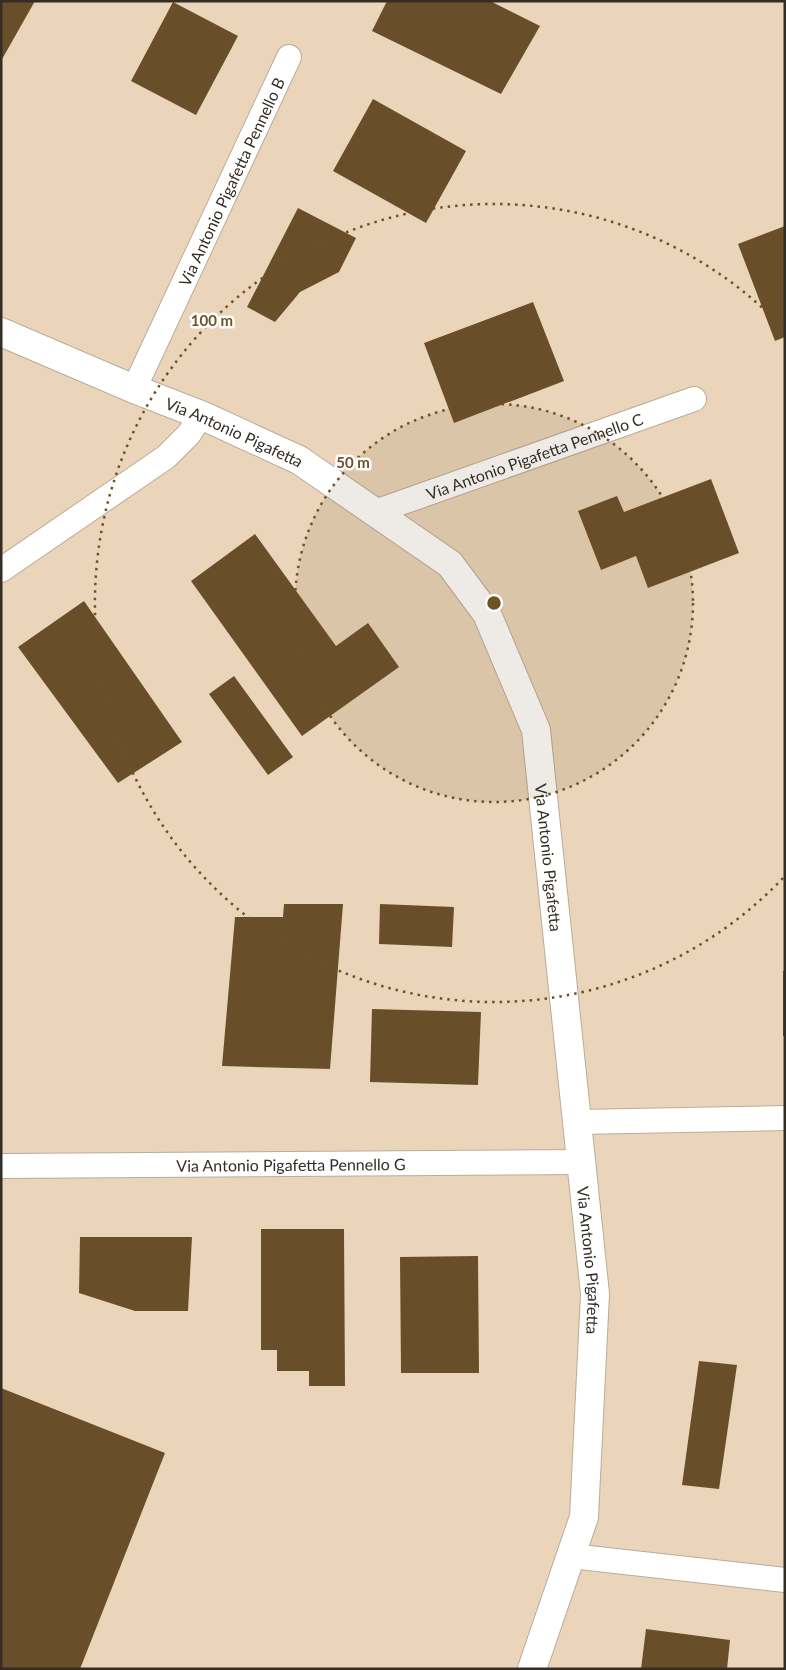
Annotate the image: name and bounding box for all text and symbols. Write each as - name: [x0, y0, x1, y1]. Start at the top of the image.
- street label: Via Antonio Pigafetta Pennello B: [174, 74, 288, 289]
- text: 100 m: [191, 311, 233, 329]
- street label: Via Antonio Pigafetta: [163, 393, 308, 470]
- street label: Via Antonio Pigafetta Pennello C: [424, 408, 645, 503]
- text: 50 m: [336, 453, 370, 471]
- centre of rings: [485, 594, 503, 612]
- street label: Via Antonio Pigafetta: [532, 782, 567, 932]
- street label: Via Antonio Pigafetta Pennello G: [176, 1154, 406, 1174]
- street label: Via Antonio Pigafetta: [574, 1185, 604, 1335]

